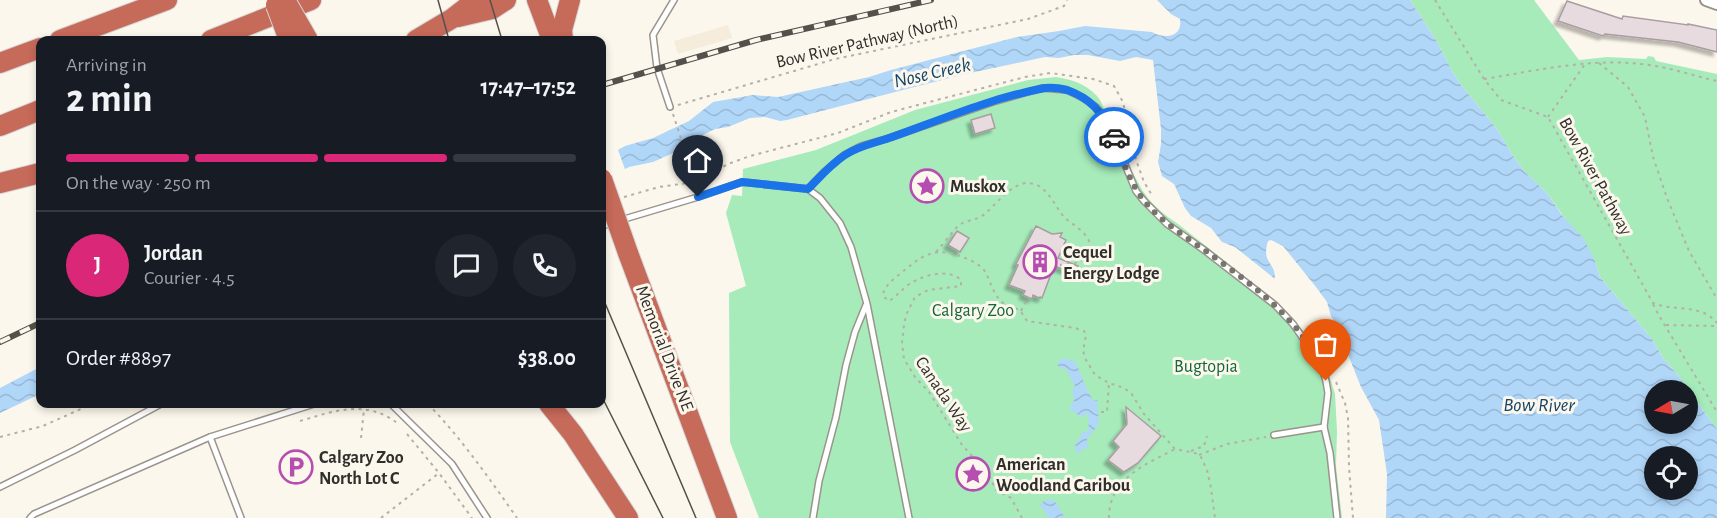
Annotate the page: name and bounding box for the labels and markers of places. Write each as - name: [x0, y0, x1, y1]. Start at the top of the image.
- pin: [672, 135, 723, 197]
- place icon: Muskox: [909, 168, 945, 204]
- place label: Muskox: [950, 178, 1007, 196]
- building icon: Cequel Energy Lodge: [1022, 244, 1058, 280]
- place label: Cequel Energy Lodge: [1063, 244, 1160, 283]
- pin: [1300, 319, 1351, 381]
- parking icon: Calgary Zoo North Lot C: [278, 449, 314, 485]
- place label: Calgary Zoo North Lot C: [319, 449, 404, 488]
- place icon: American Woodland Caribou: [955, 456, 991, 492]
- place label: American Woodland Caribou: [996, 456, 1131, 495]

